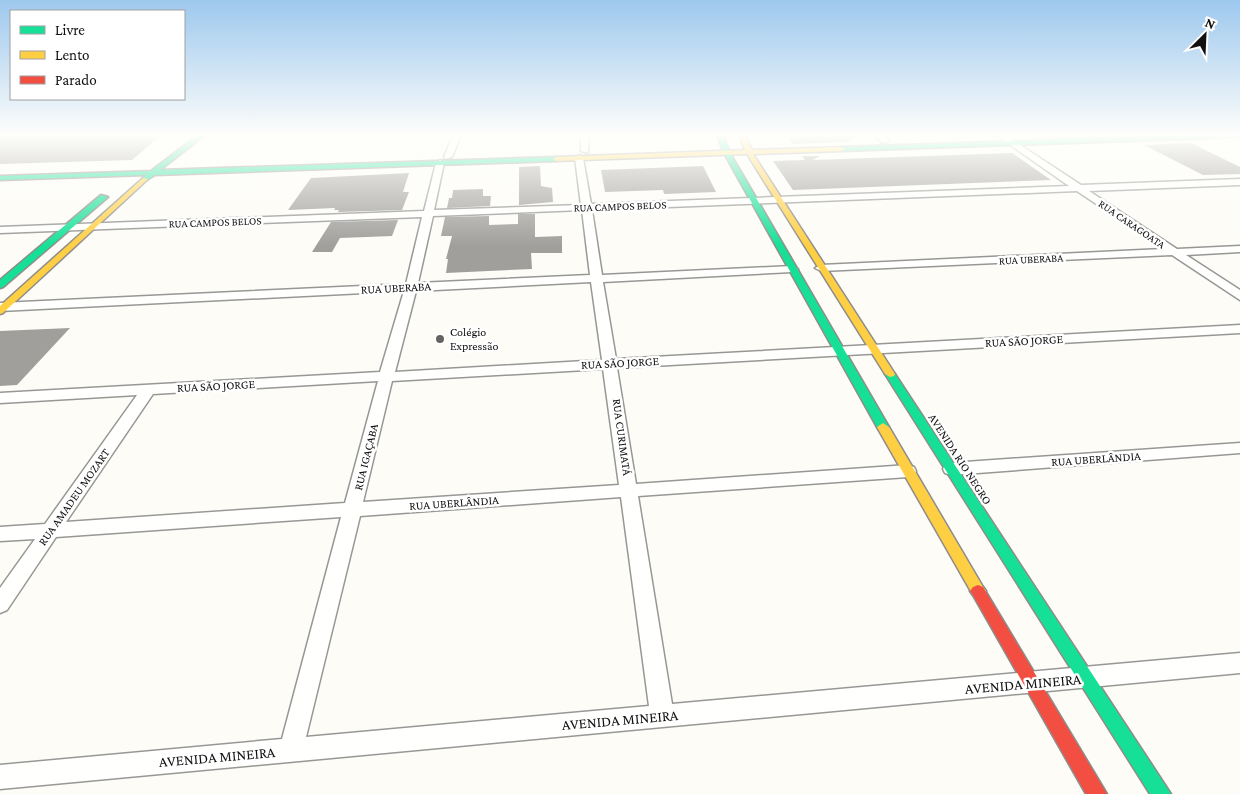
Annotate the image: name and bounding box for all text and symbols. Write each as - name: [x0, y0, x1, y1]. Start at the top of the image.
- legend: [10, 10, 185, 100]
- north arrow: [1180, 10, 1230, 60]
- text: N: [1203, 14, 1218, 33]
- text: Livre: [55, 22, 85, 38]
- text: Lento: [55, 47, 89, 63]
- text: Parado: [55, 72, 97, 88]
- street label: RUA CARAGOATA: [1096, 197, 1168, 251]
- street label: RUA CAMPOS BELOS: [573, 198, 667, 214]
- street label: RUA CAMPOS BELOS: [168, 214, 262, 230]
- street label: RUA UBERABA: [998, 251, 1064, 267]
- street label: RUA UBERABA: [360, 279, 432, 297]
- place label: Colégio Expressão: [450, 325, 499, 353]
- street label: RUA SÃO JORGE: [985, 332, 1064, 350]
- marker: Colégio Expressão: [434, 333, 446, 345]
- street label: RUA SÃO JORGE: [581, 354, 660, 372]
- street label: RUA SÃO JORGE: [177, 377, 256, 395]
- street label: RUA CURIMATÁ: [610, 398, 634, 477]
- street label: AVENIDA RIO NEGRO: [925, 411, 995, 507]
- street label: RUA IGAÇABA: [351, 422, 381, 492]
- street label: RUA AMADEU MOZART: [35, 445, 113, 548]
- street label: RUA UBERLÂNDIA: [1051, 449, 1141, 469]
- street label: RUA UBERLÂNDIA: [409, 493, 499, 513]
- street label: AVENIDA MINEIRA: [964, 671, 1082, 697]
- street label: AVENIDA MINEIRA: [561, 707, 679, 733]
- street label: AVENIDA MINEIRA: [158, 744, 276, 770]

